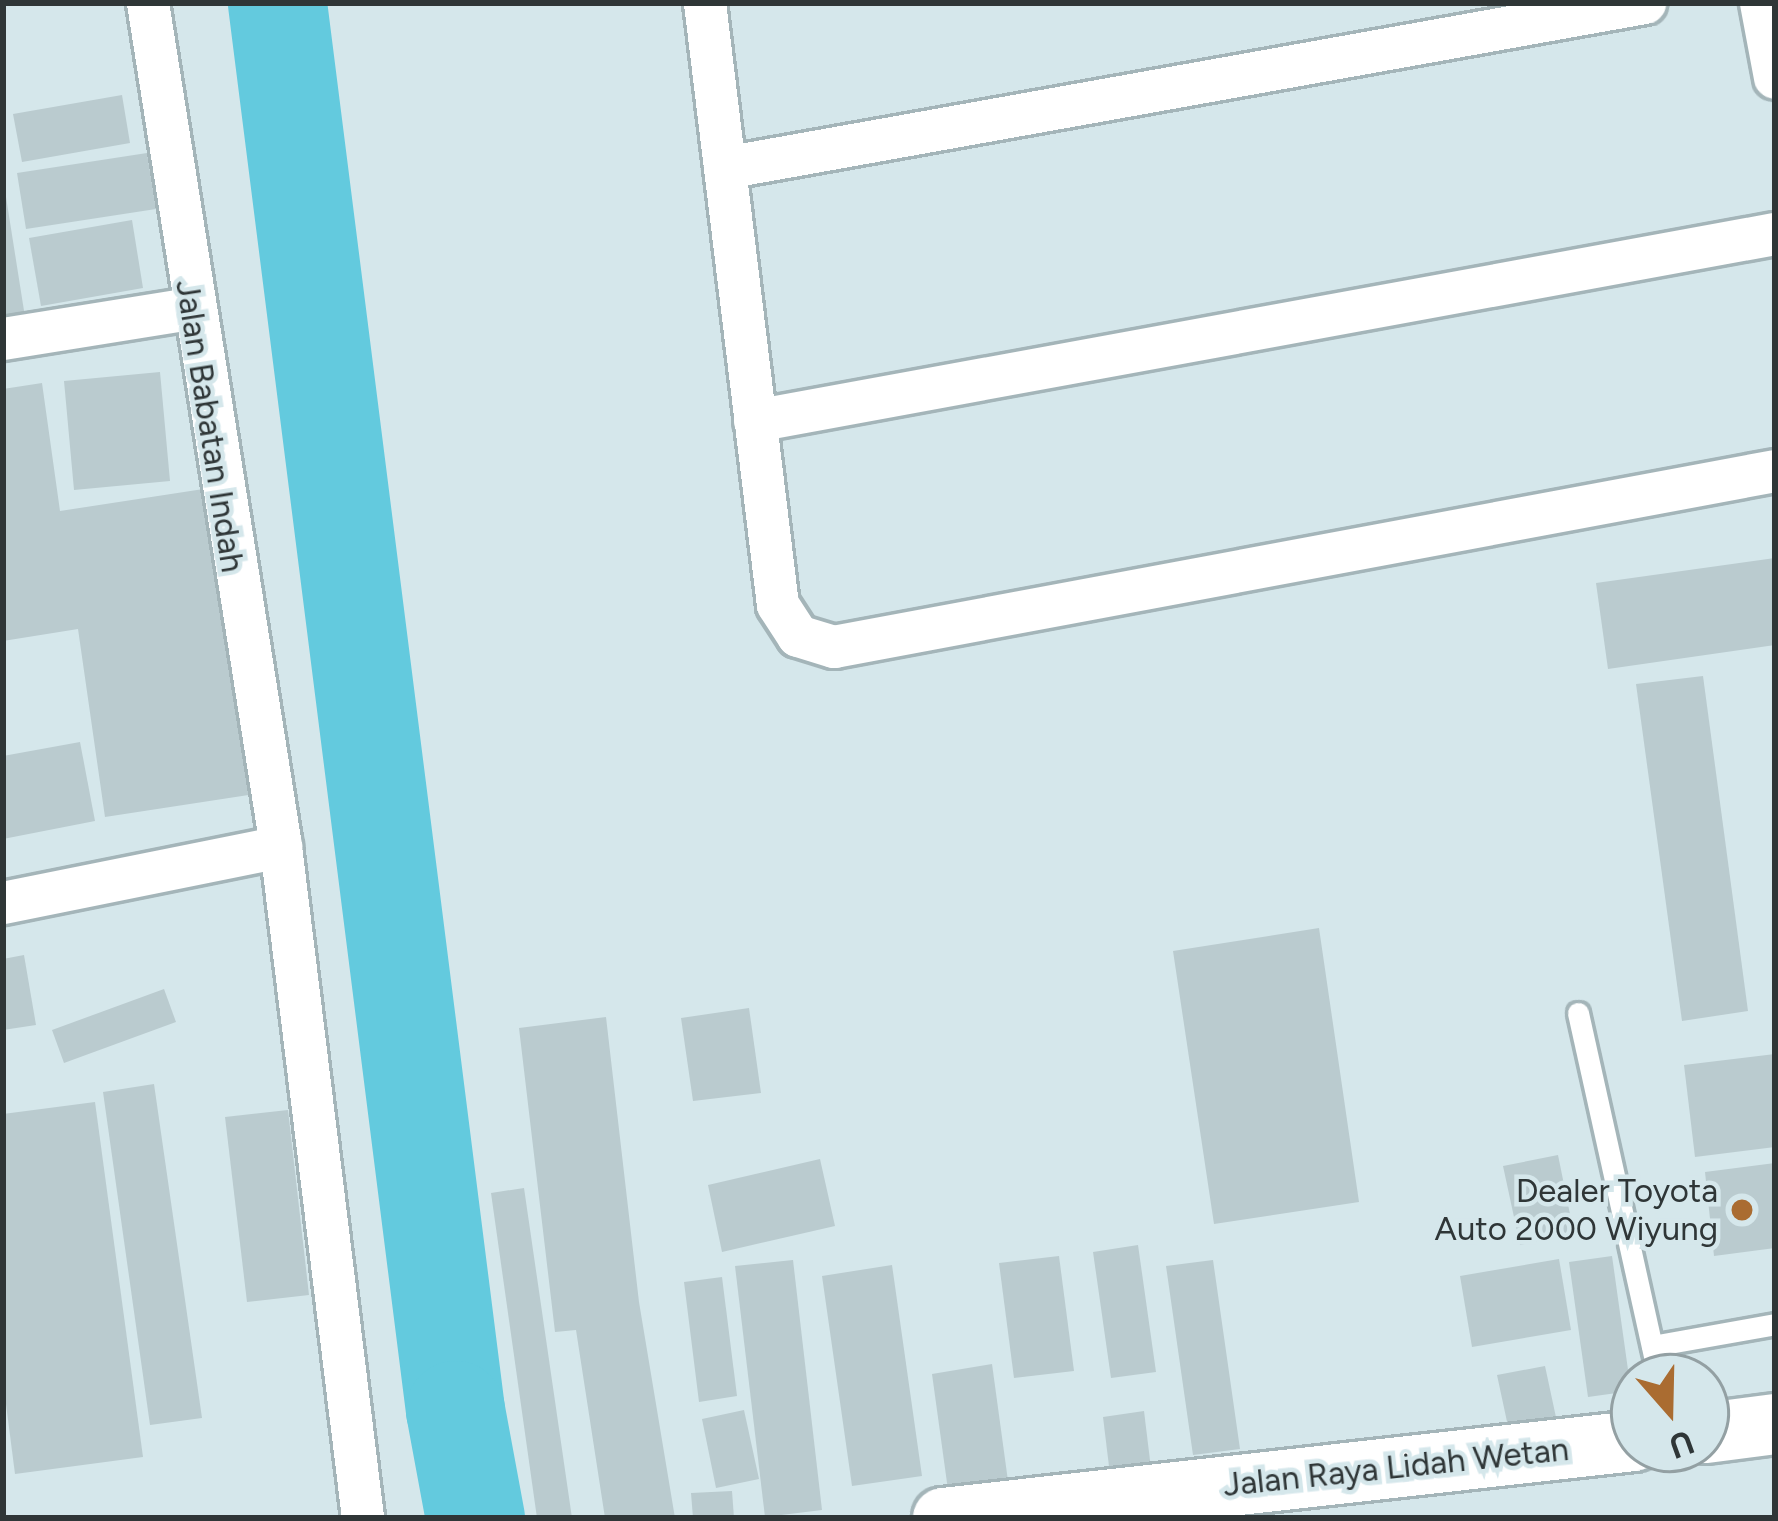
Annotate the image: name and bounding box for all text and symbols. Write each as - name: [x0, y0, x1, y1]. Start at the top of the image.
- street label: Jalan Babatan Indah: [167, 277, 253, 575]
- place label: Dealer Toyota Auto 2000 Wiyung: [1435, 1171, 1718, 1249]
- marker: Dealer Toyota Auto 2000 Wiyung: [1729, 1197, 1755, 1223]
- north arrow: [1610, 1353, 1730, 1473]
- text: U: [1664, 1422, 1699, 1467]
- street label: Jalan Raya Lidah Wetan: [1221, 1429, 1571, 1505]

